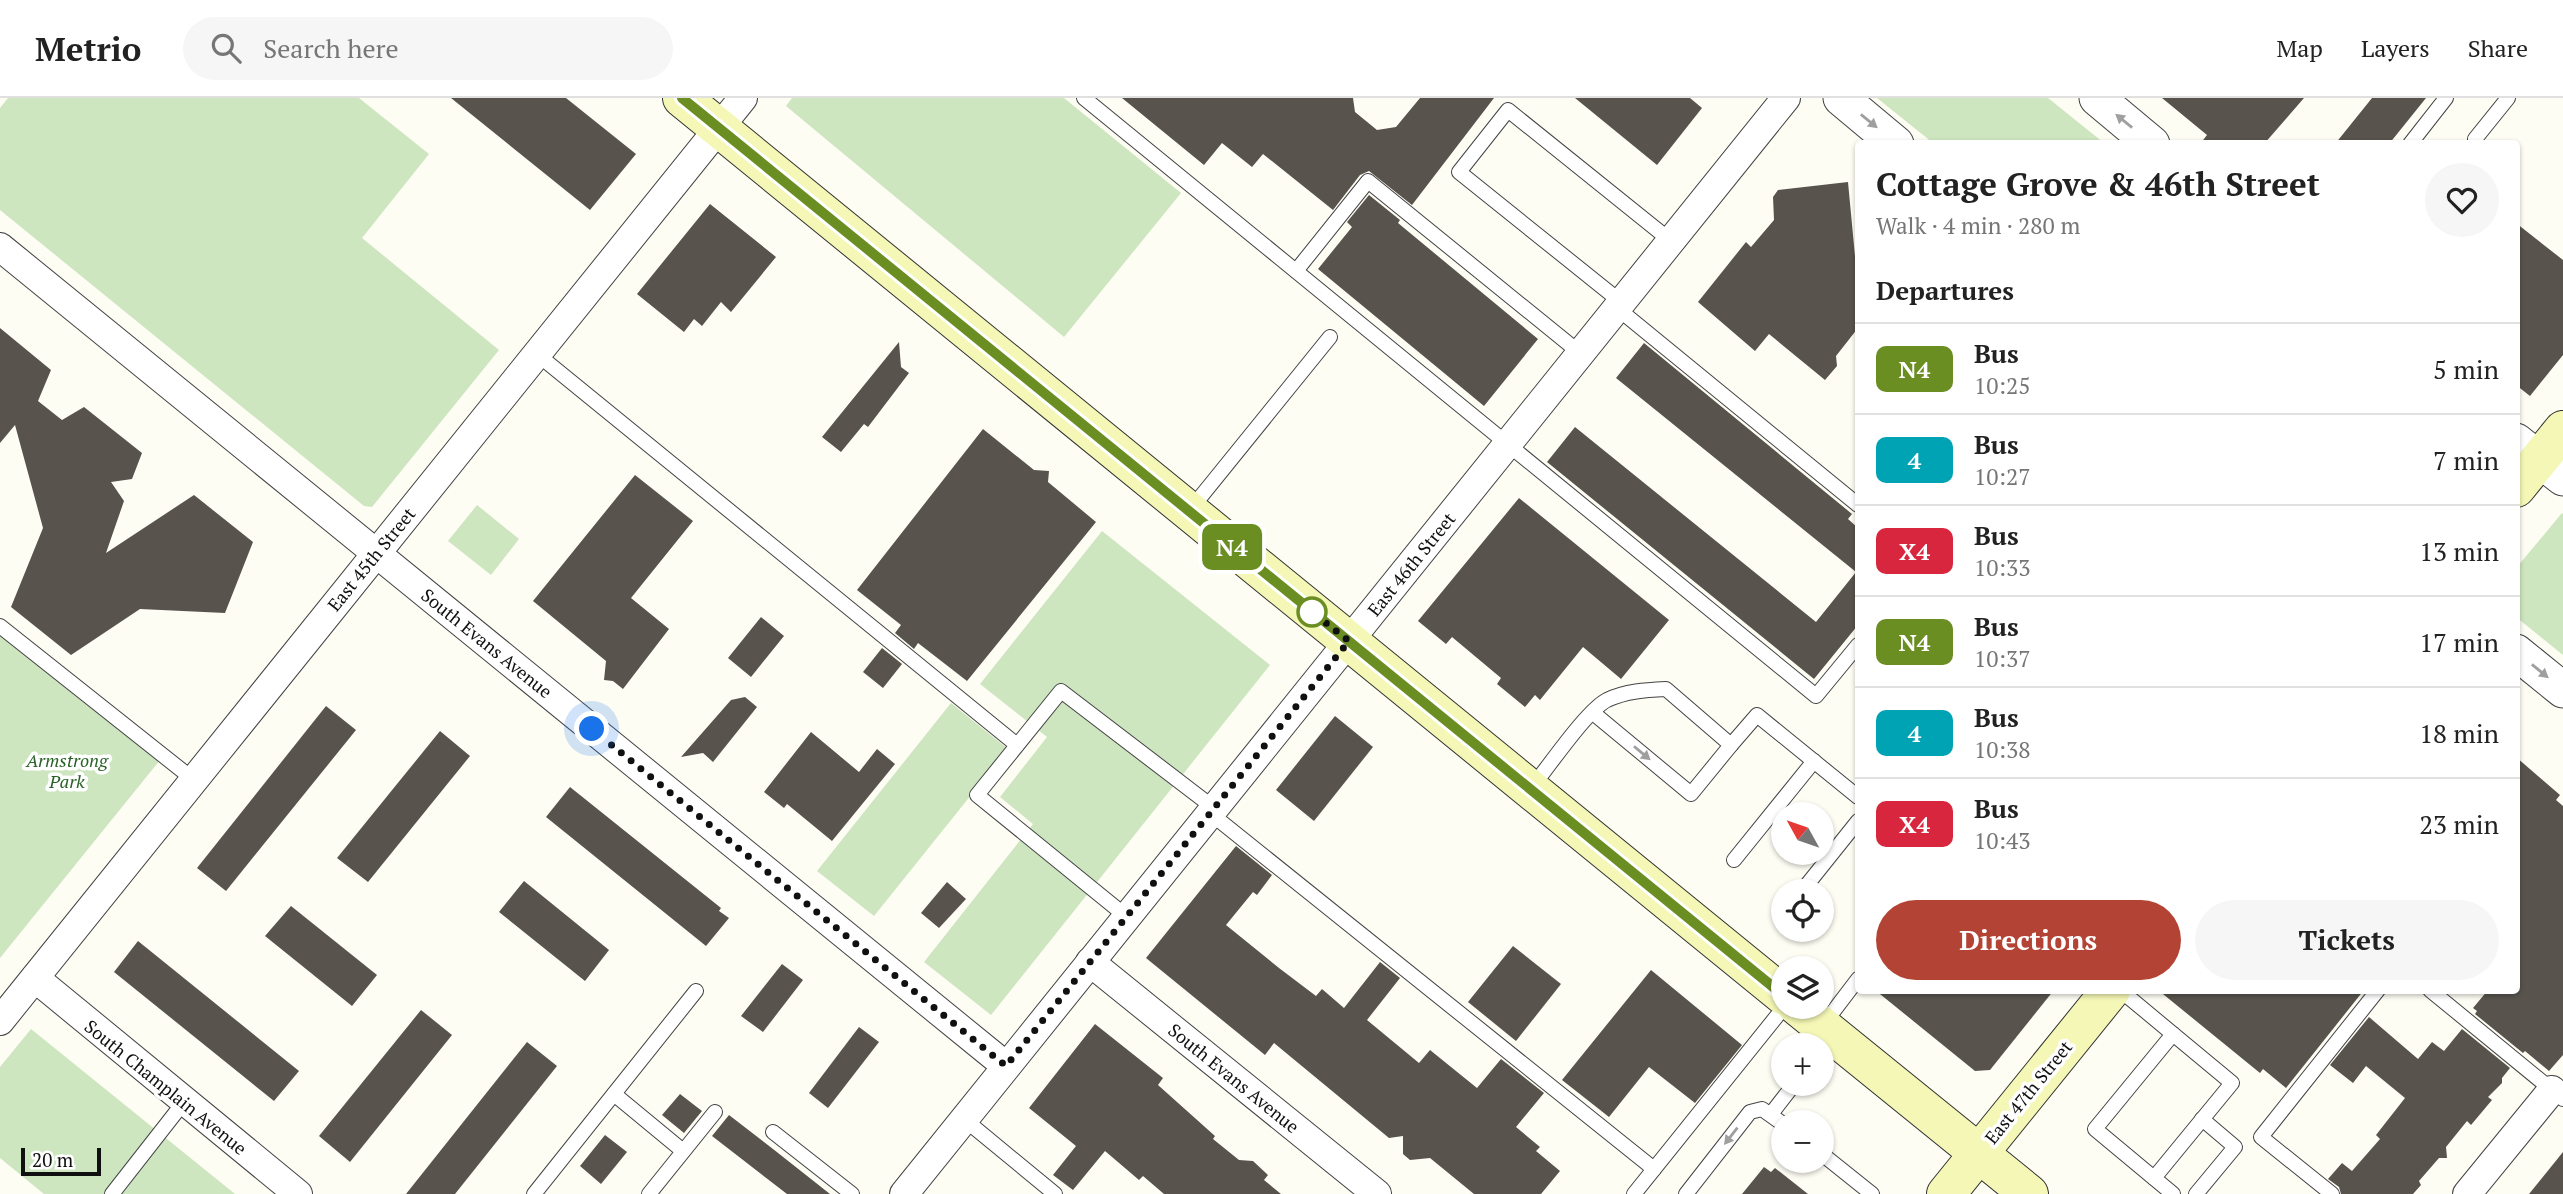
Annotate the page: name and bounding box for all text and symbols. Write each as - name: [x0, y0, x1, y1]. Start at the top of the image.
- search box: [183, 17, 673, 80]
- text: Metrio: [35, 27, 141, 70]
- icon: search: [207, 29, 245, 67]
- text: Search here: [263, 31, 399, 65]
- text: Map: [2276, 32, 2323, 64]
- text: Layers: [2361, 32, 2430, 64]
- text: Share: [2468, 32, 2528, 64]
- one-way arrow: [1860, 113, 1877, 128]
- one-way arrow: [2116, 113, 2134, 128]
- text: Cottage Grove & 46th Street: [1876, 162, 2320, 205]
- button: heart: [2425, 163, 2499, 237]
- text: Walk · 4 min · 280 m: [1876, 210, 2080, 241]
- text: Departures: [1876, 273, 2014, 307]
- text: Bus: [1974, 336, 2019, 370]
- text: 5 min: [2433, 352, 2499, 386]
- text: N4: [1899, 353, 1930, 385]
- text: 10:25: [1974, 370, 2031, 401]
- text: Bus: [1974, 427, 2019, 461]
- text: 7 min: [2433, 443, 2499, 477]
- text: 4: [1908, 444, 1921, 476]
- text: 10:27: [1974, 461, 2031, 492]
- street label: East 45th Street: [322, 502, 421, 616]
- street label: East 46th Street: [1362, 507, 1461, 621]
- text: Bus: [1974, 518, 2019, 552]
- line badge: N4: [1200, 524, 1264, 570]
- text: N4: [1216, 531, 1248, 563]
- text: 13 min: [2419, 534, 2499, 568]
- text: X4: [1899, 535, 1930, 567]
- text: 10:33: [1974, 552, 2031, 583]
- street label: South Evans Avenue: [417, 583, 557, 703]
- unlabelled marker: [1297, 597, 1327, 627]
- text: Bus: [1974, 609, 2019, 643]
- text: 17 min: [2419, 625, 2499, 659]
- text: N4: [1899, 626, 1930, 658]
- text: 10:37: [1974, 643, 2031, 674]
- one-way arrow: [2531, 663, 2548, 678]
- text: Bus: [1974, 700, 2019, 734]
- your location: [574, 711, 609, 746]
- text: 18 min: [2419, 716, 2499, 750]
- text: 4: [1908, 717, 1921, 749]
- text: 10:38: [1974, 734, 2031, 765]
- one-way arrow: [1633, 745, 1650, 760]
- park label: Armstrong Park: [25, 748, 109, 793]
- text: Bus: [1974, 791, 2019, 825]
- north arrow: [1771, 802, 1834, 864]
- map controls: [1771, 802, 1834, 1173]
- text: 23 min: [2419, 807, 2499, 841]
- text: X4: [1899, 808, 1930, 840]
- text: 10:43: [1974, 825, 2031, 856]
- button: locate: [1771, 879, 1834, 942]
- button: Directions: [1876, 900, 2181, 980]
- button: Tickets: [2195, 900, 2499, 980]
- button: layers: [1771, 956, 1834, 1019]
- street label: South Champlain Avenue: [80, 1014, 252, 1160]
- street label: South Evans Avenue: [1164, 1018, 1304, 1138]
- button: +: [1771, 1033, 1834, 1096]
- street label: East 47th Street: [1979, 1035, 2077, 1149]
- button: −: [1771, 1110, 1834, 1173]
- one-way arrow: [1725, 1127, 1739, 1145]
- scale bar: [21, 1145, 102, 1177]
- text: 20 m: [32, 1147, 73, 1172]

